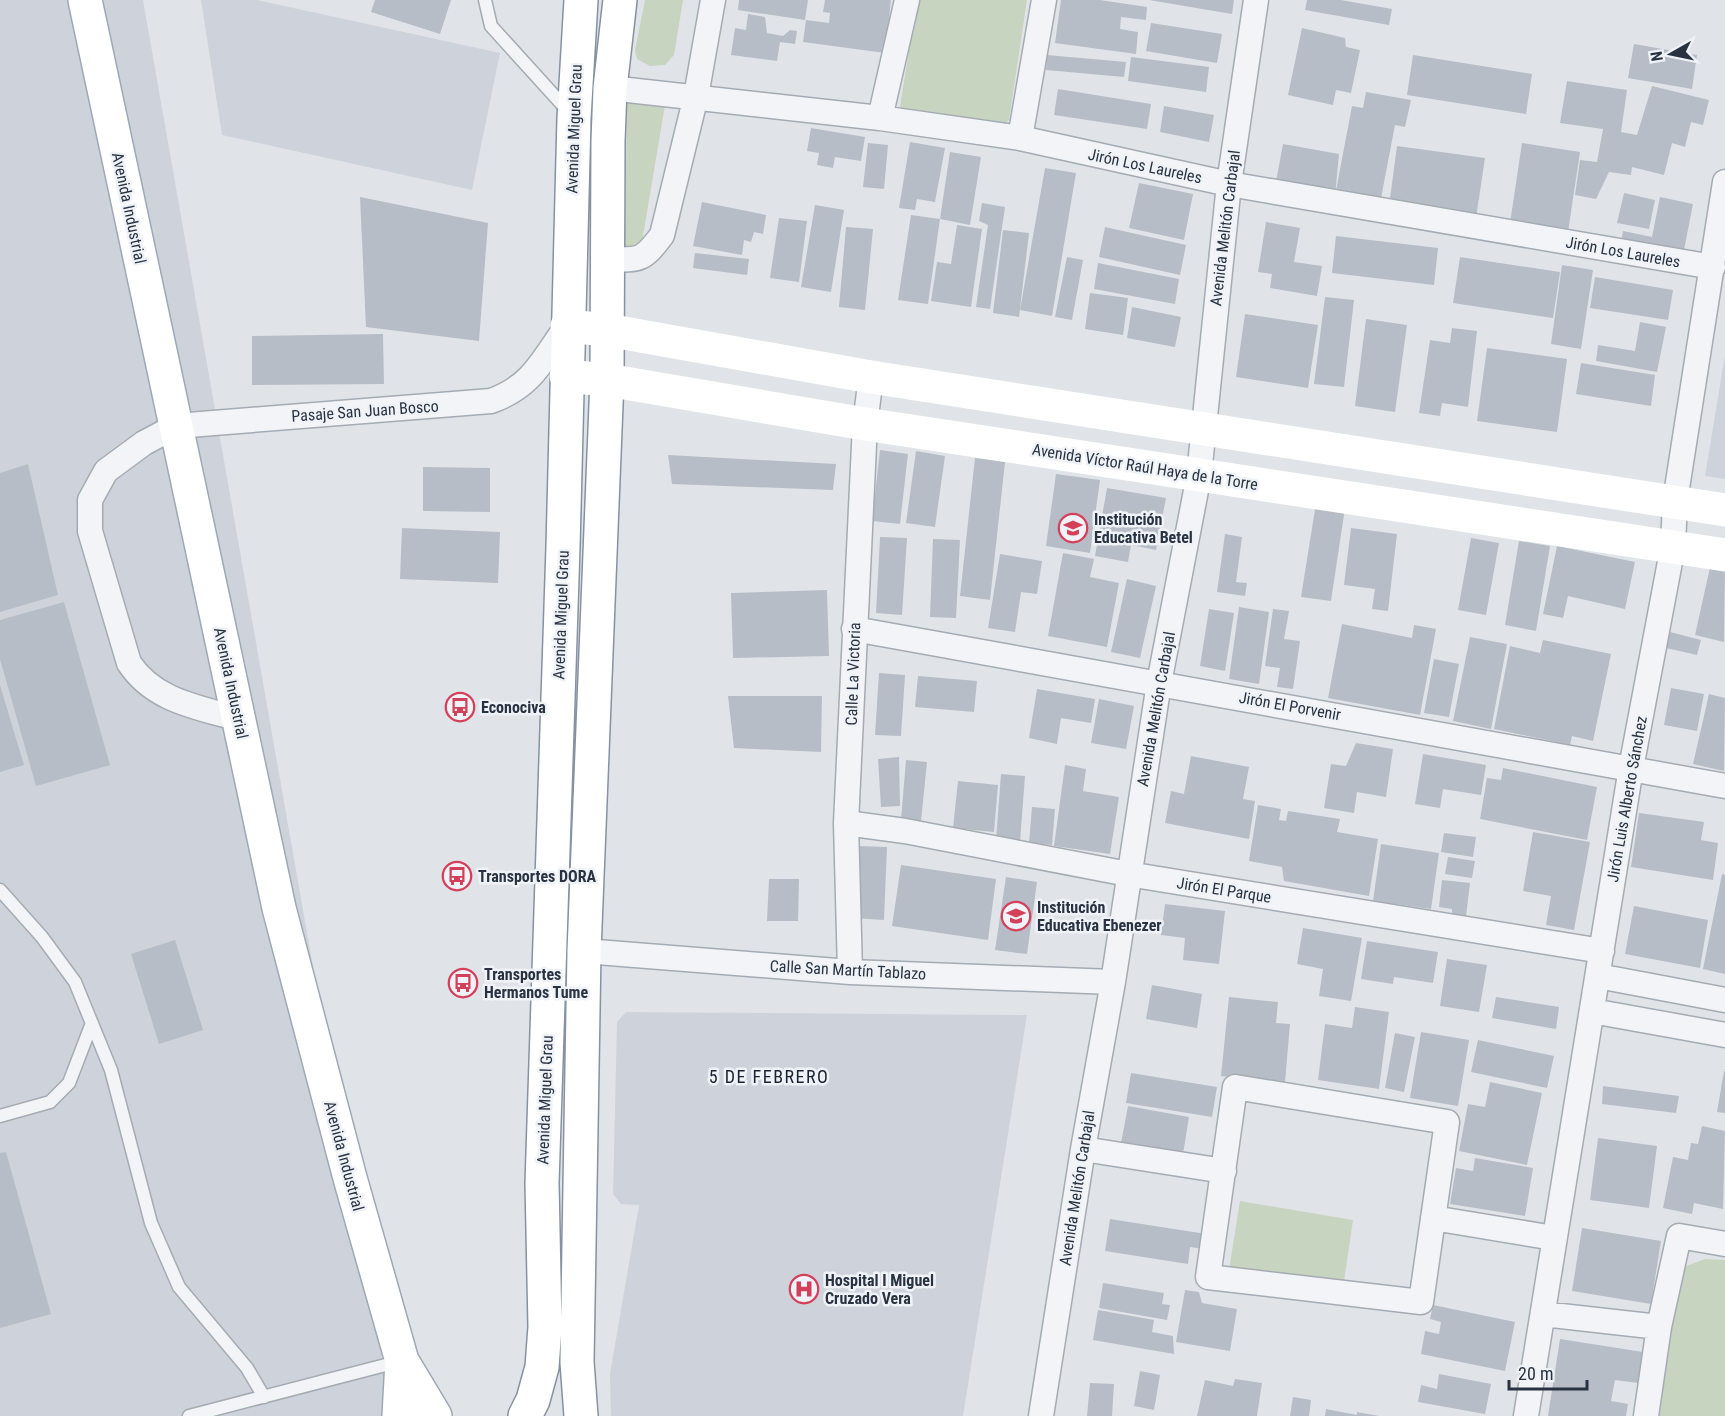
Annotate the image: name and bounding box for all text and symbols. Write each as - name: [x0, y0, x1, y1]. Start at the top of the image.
- north arrow: [1641, 24, 1701, 84]
- text: N: [1647, 50, 1667, 63]
- street label: Avenida Miguel Grau: [562, 64, 586, 194]
- street label: Jirón Los Laureles: [1086, 145, 1204, 187]
- street label: Avenida Melitón Carbajal: [1206, 149, 1244, 307]
- street label: Avenida Industrial: [108, 151, 150, 265]
- street label: Jirón Los Laureles: [1564, 233, 1682, 271]
- street label: Pasaje San Juan Bosco: [291, 396, 439, 426]
- street label: Avenida Víctor Raúl Haya de la Torre: [1031, 440, 1259, 494]
- place label: Institución Educativa Betel: [1094, 510, 1193, 547]
- school or university icon: Institución Educativa Betel: [1057, 512, 1089, 544]
- street label: Avenida Miguel Grau: [549, 550, 573, 680]
- street label: Calle La Victoria: [842, 622, 864, 726]
- street label: Avenida Industrial: [210, 626, 252, 740]
- street label: Avenida Melitón Carbajal: [1133, 630, 1179, 788]
- street label: Jirón El Porvenir: [1238, 688, 1343, 724]
- bus stop icon: Econociva: [444, 691, 476, 723]
- place label: Econociva: [481, 698, 546, 717]
- street label: Jirón Luis Alberto Sánchez: [1603, 714, 1651, 884]
- bus stop icon: Transportes DORA: [441, 860, 473, 892]
- place label: Transportes DORA: [478, 867, 597, 886]
- street label: Jirón El Parque: [1175, 873, 1273, 907]
- place label: Institución Educativa Ebenezer: [1037, 898, 1162, 935]
- school or university icon: Institución Educativa Ebenezer: [1000, 900, 1032, 932]
- street label: Calle San Martín Tablazo: [769, 956, 927, 984]
- place label: Transportes Hermanos Tume: [484, 965, 588, 1002]
- bus stop icon: Transportes Hermanos Tume: [447, 967, 479, 999]
- street label: Avenida Miguel Grau: [533, 1035, 557, 1165]
- district label: 5 DE FEBRERO: [709, 1066, 829, 1087]
- street label: Avenida Industrial: [320, 1099, 368, 1213]
- street label: Avenida Melitón Carbajal: [1055, 1109, 1099, 1267]
- place label: Hospital I Miguel Cruzado Vera: [825, 1271, 934, 1308]
- hospital icon: Hospital I Miguel Cruzado Vera: [788, 1273, 820, 1305]
- scale bar: [1509, 1353, 1587, 1391]
- text: 20 m: [1518, 1363, 1553, 1384]

